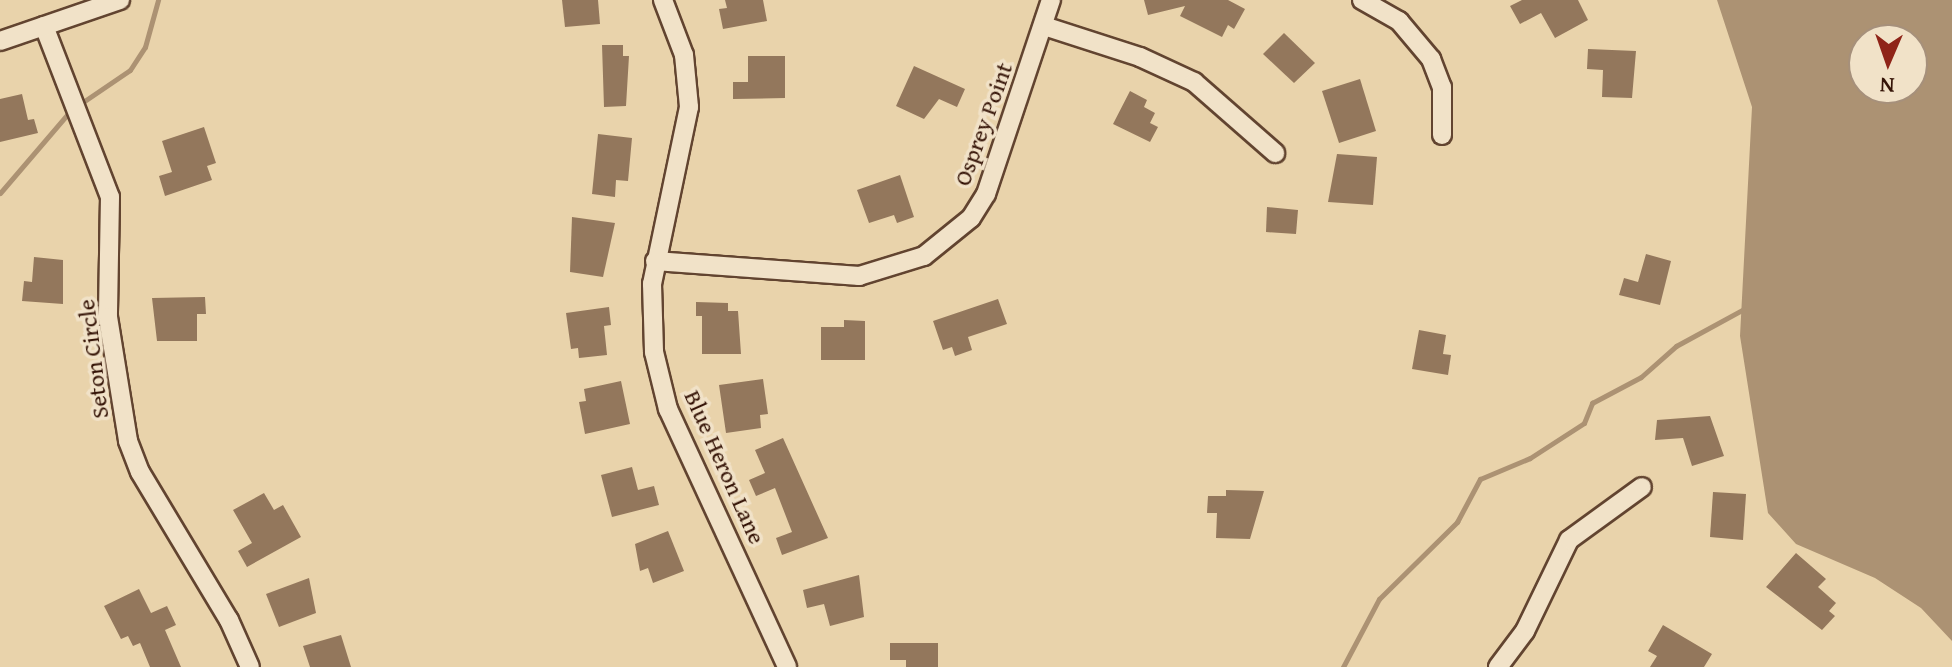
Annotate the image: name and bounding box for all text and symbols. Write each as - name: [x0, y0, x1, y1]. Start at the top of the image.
- north arrow: [1848, 24, 1928, 104]
- street label: Osprey Point: [947, 59, 1019, 189]
- text: N: [1879, 70, 1895, 102]
- street label: Seton Circle: [71, 298, 115, 420]
- street label: Blue Heron Lane: [678, 386, 772, 548]

